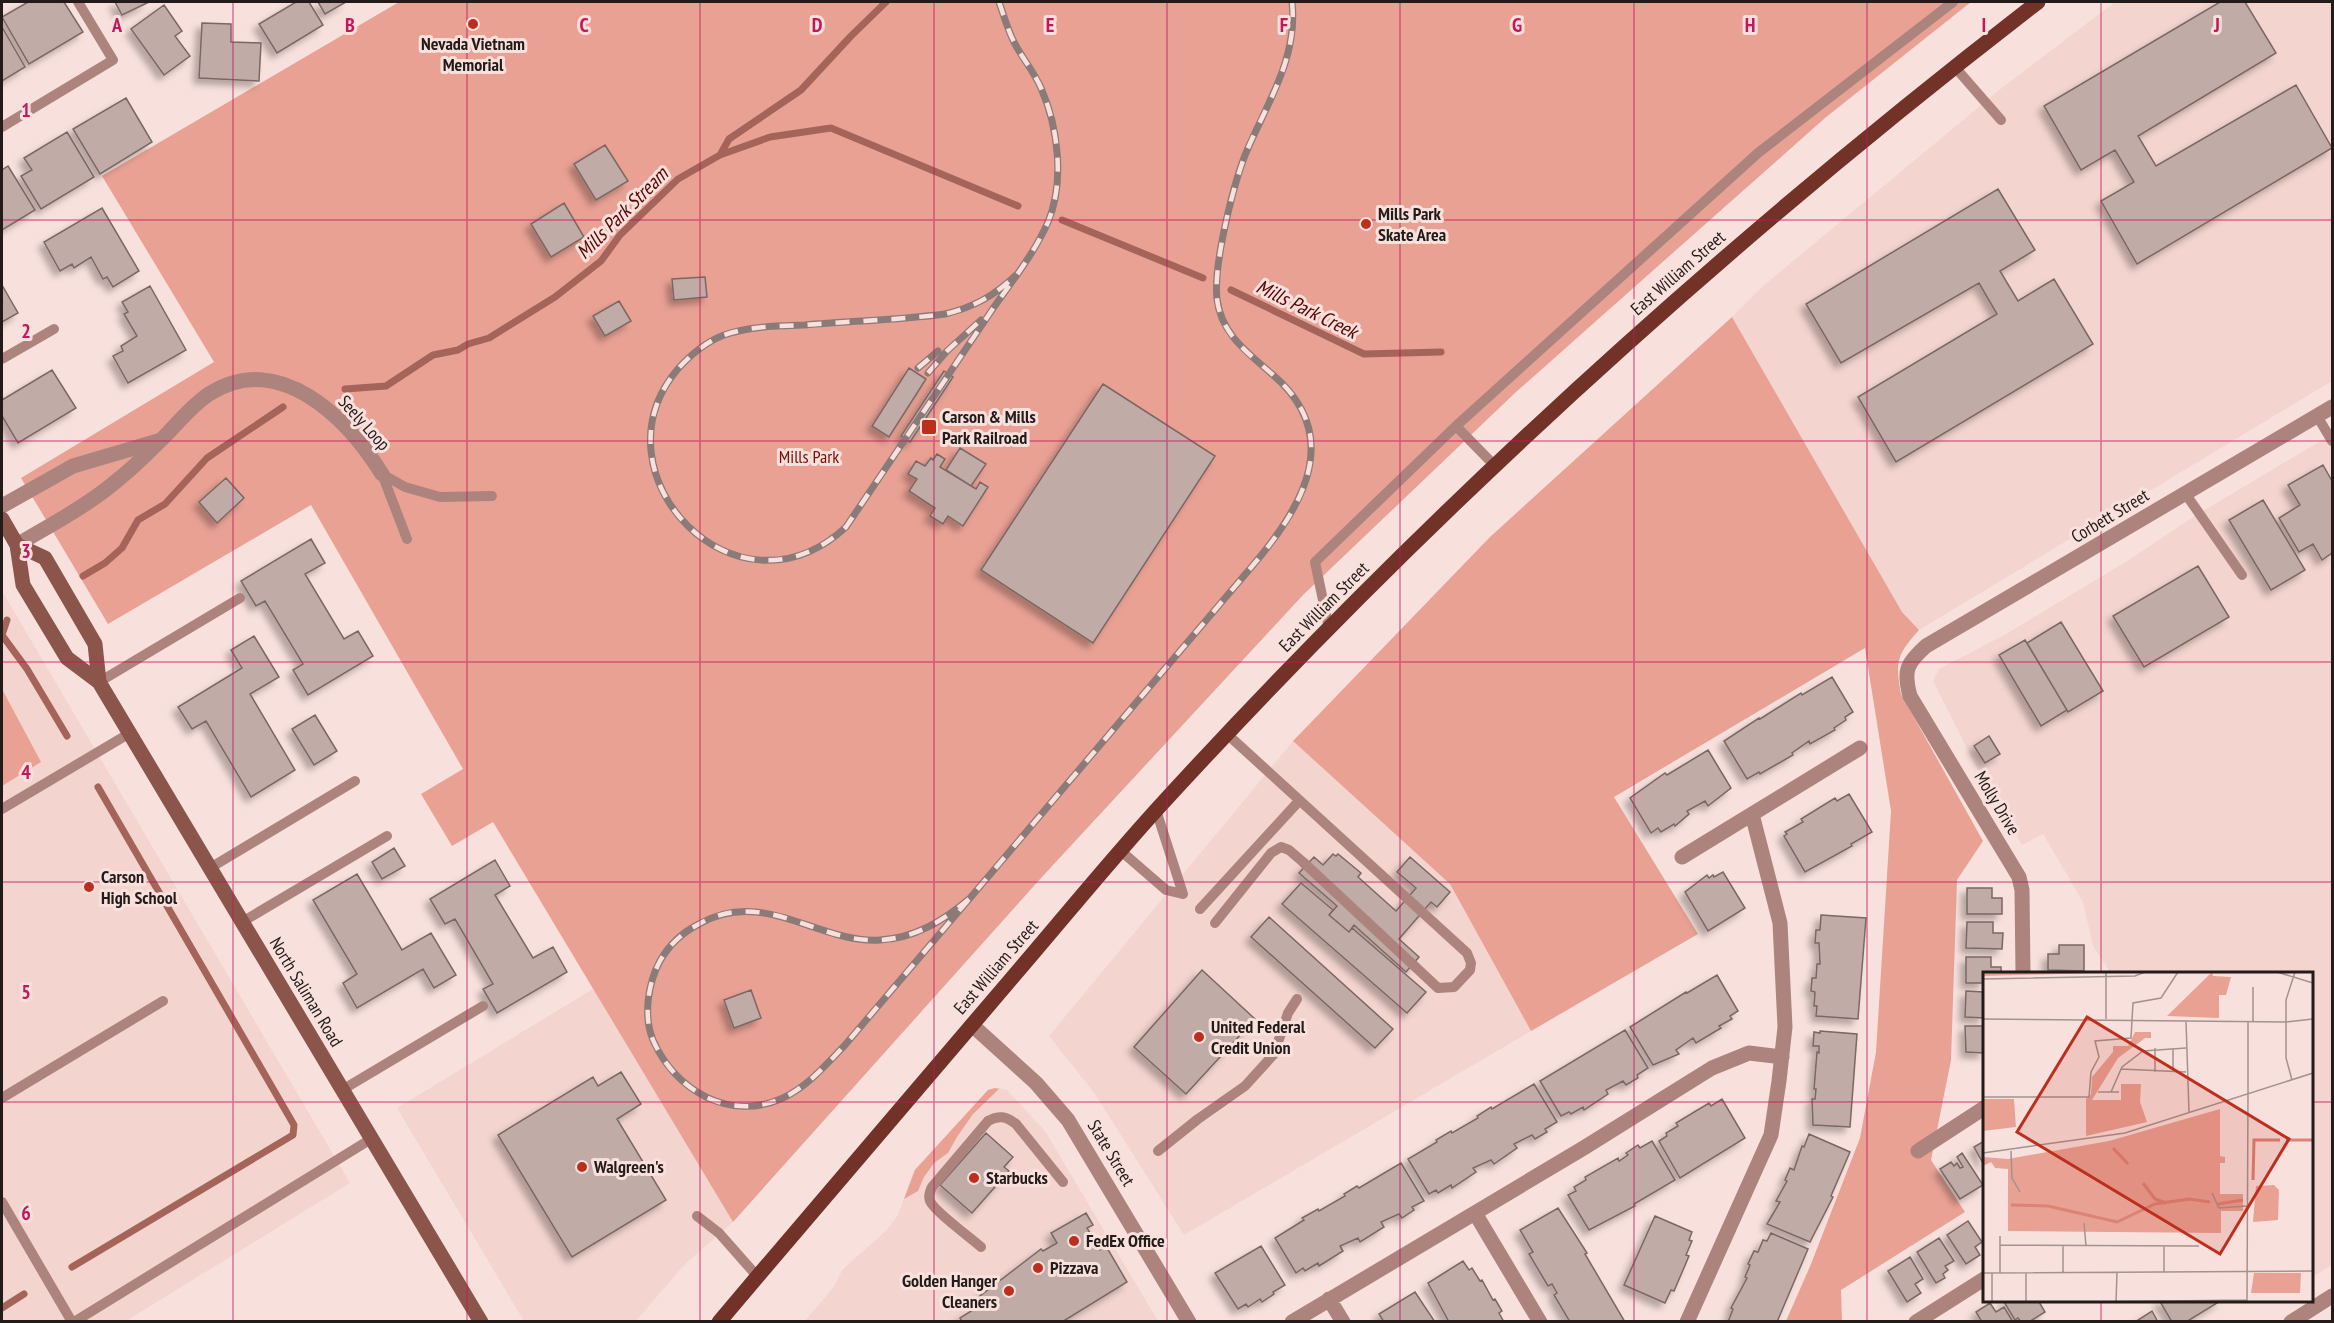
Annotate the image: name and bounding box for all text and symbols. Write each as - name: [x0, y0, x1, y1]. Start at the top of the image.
- text: A: [111, 12, 123, 38]
- text: B: [345, 12, 355, 38]
- text: C: [579, 12, 589, 38]
- text: D: [812, 12, 823, 38]
- text: E: [1046, 12, 1054, 38]
- text: F: [1280, 12, 1288, 38]
- text: G: [1512, 12, 1522, 38]
- text: H: [1745, 12, 1755, 38]
- text: I: [1982, 12, 1986, 38]
- text: J: [2213, 12, 2220, 38]
- marker: Nevada Vietnam Memorial: [466, 17, 480, 31]
- place label: Nevada Vietnam Memorial: [421, 32, 525, 76]
- text: 1: [21, 97, 31, 123]
- water label: Mills Park Stream: [570, 161, 674, 265]
- place label: Mills Park Skate Area: [1378, 202, 1446, 246]
- marker: Mills Park Skate Area: [1359, 217, 1373, 231]
- street label: East William Street: [1626, 225, 1730, 320]
- water label: Mills Park Creek: [1252, 273, 1364, 346]
- text: 2: [21, 318, 31, 344]
- street label: Seely Loop: [333, 390, 395, 455]
- place label: Carson & Mills Park Railroad: [942, 405, 1036, 449]
- marker: Carson & Mills Park Railroad: [920, 418, 938, 436]
- park label: Mills Park: [779, 445, 839, 468]
- street label: Corbett Street: [2067, 483, 2153, 548]
- text: 3: [21, 538, 31, 564]
- street label: East William Street: [1274, 557, 1373, 656]
- text: 4: [21, 759, 31, 785]
- street label: Molly Drive: [1969, 767, 2025, 839]
- place label: Carson High School: [101, 865, 178, 909]
- marker: Carson High School: [82, 880, 96, 894]
- street label: East William Street: [948, 915, 1043, 1019]
- street label: North Saliman Road: [265, 933, 348, 1051]
- inset map: [1983, 972, 2313, 1302]
- text: 5: [21, 979, 31, 1005]
- place label: United Federal Credit Union: [1211, 1015, 1306, 1059]
- marker: United Federal Credit Union: [1192, 1030, 1206, 1044]
- street label: State Street: [1083, 1115, 1140, 1190]
- place label: Walgreen's: [593, 1155, 664, 1178]
- marker: Walgreen's: [575, 1160, 589, 1174]
- place label: Starbucks: [986, 1166, 1048, 1189]
- marker: Starbucks: [967, 1171, 981, 1185]
- text: 6: [21, 1200, 31, 1226]
- place label: FedEx Office: [1086, 1229, 1165, 1252]
- marker: FedEx Office: [1067, 1234, 1081, 1248]
- place label: Pizzava: [1050, 1256, 1098, 1279]
- marker: Pizzava: [1031, 1261, 1045, 1275]
- place label: Golden Hanger Cleaners: [902, 1269, 998, 1313]
- marker: Golden Hanger Cleaners: [1002, 1284, 1016, 1298]

